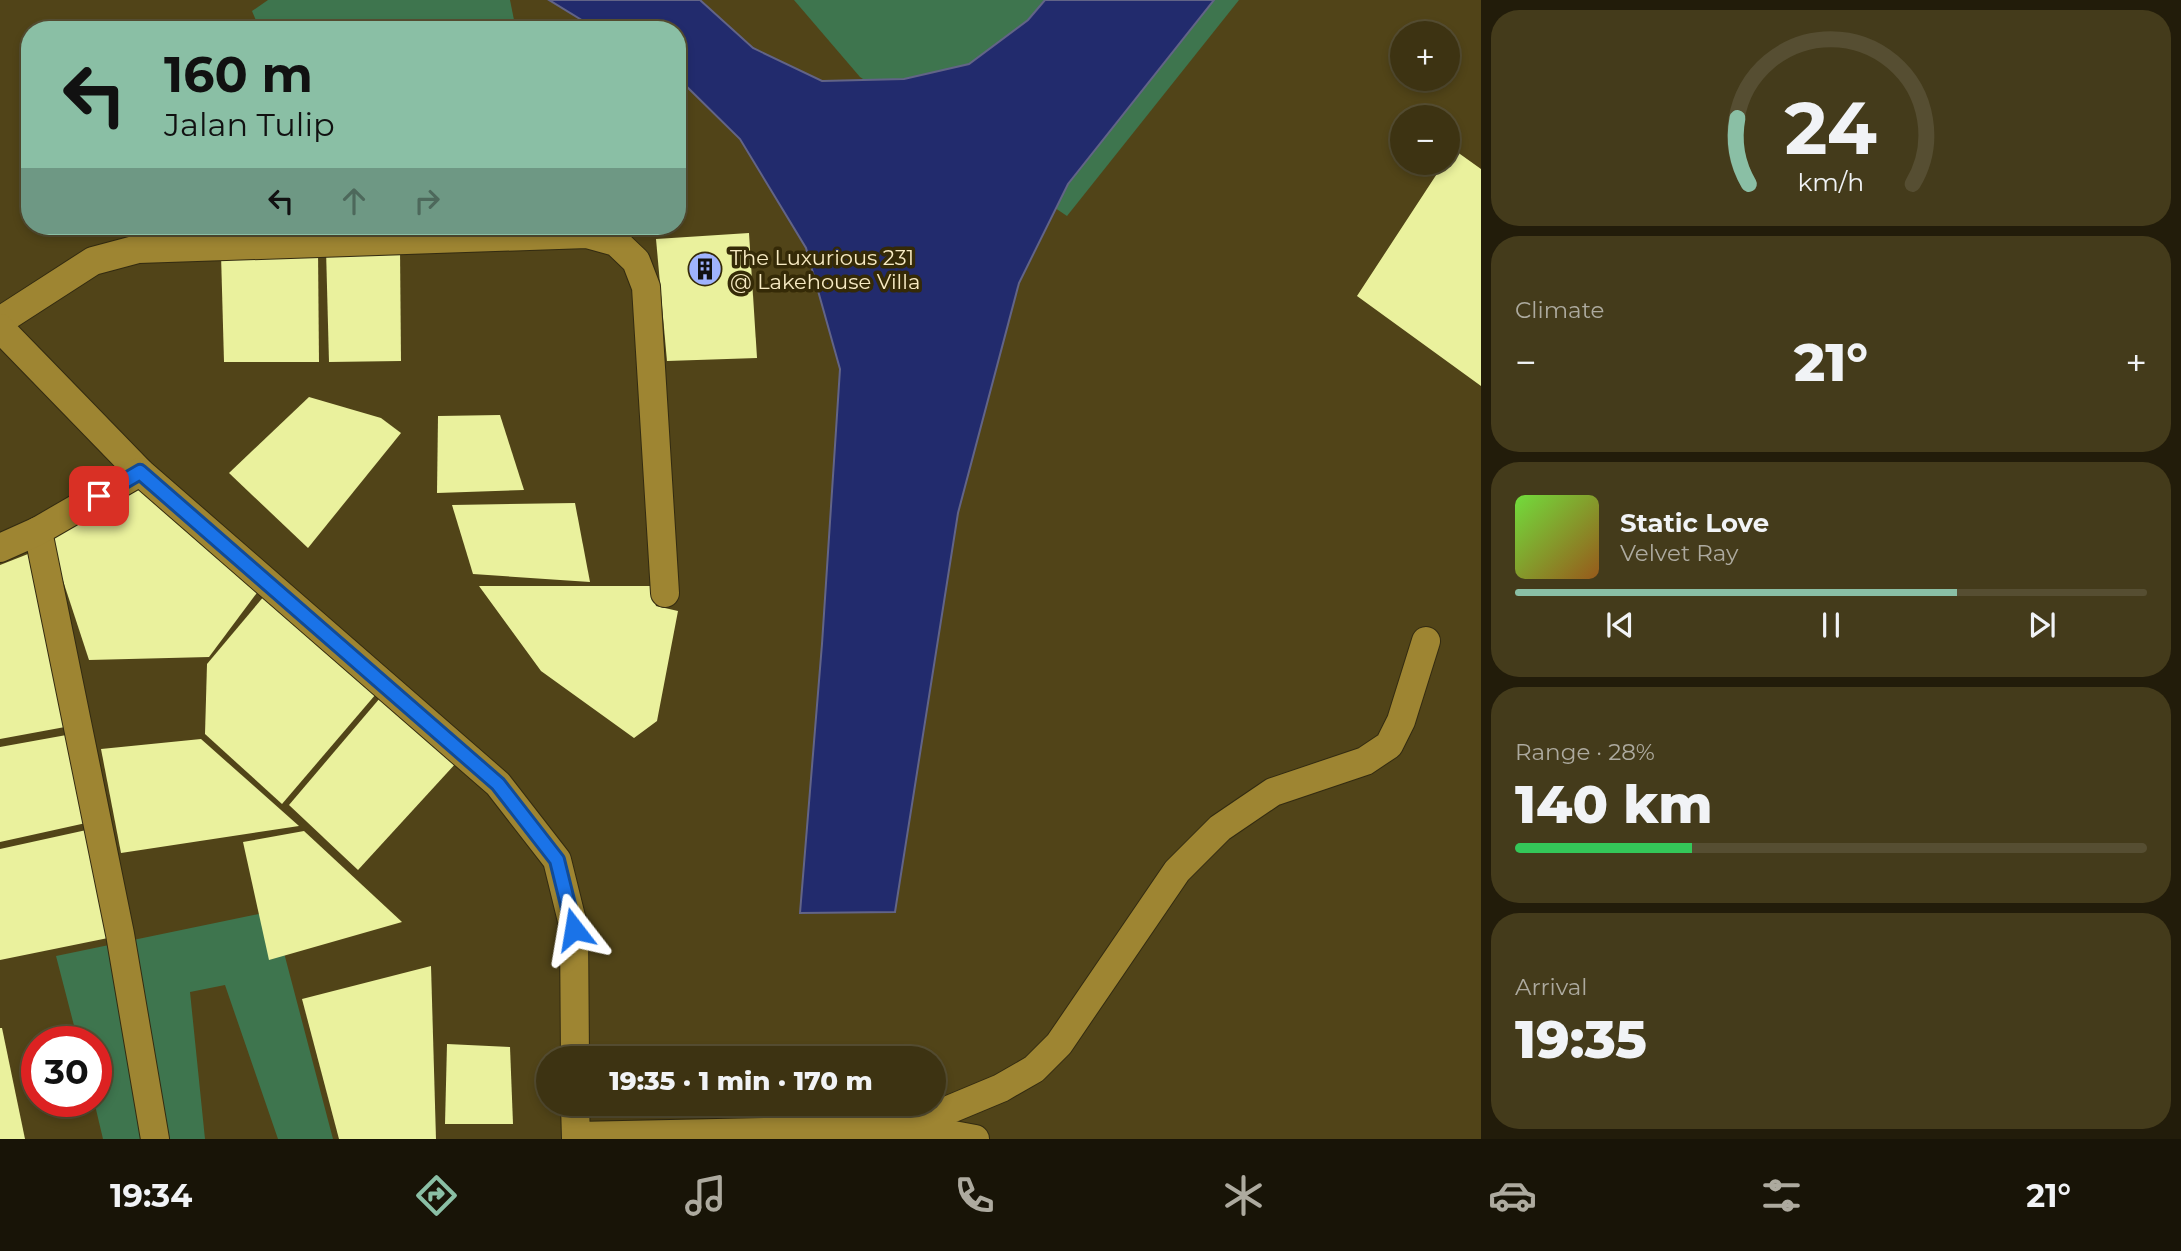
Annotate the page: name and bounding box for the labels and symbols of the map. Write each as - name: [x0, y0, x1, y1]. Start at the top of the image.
- place label: The Luxurious 231 @ Lakehouse Villa: [730, 245, 920, 294]
- building icon: The Luxurious 231 @ Lakehouse Villa: [686, 250, 724, 288]
- pin: [69, 466, 129, 526]
- position arrow: [537, 892, 611, 966]
- speed limit sign: 30: [21, 1026, 112, 1117]

